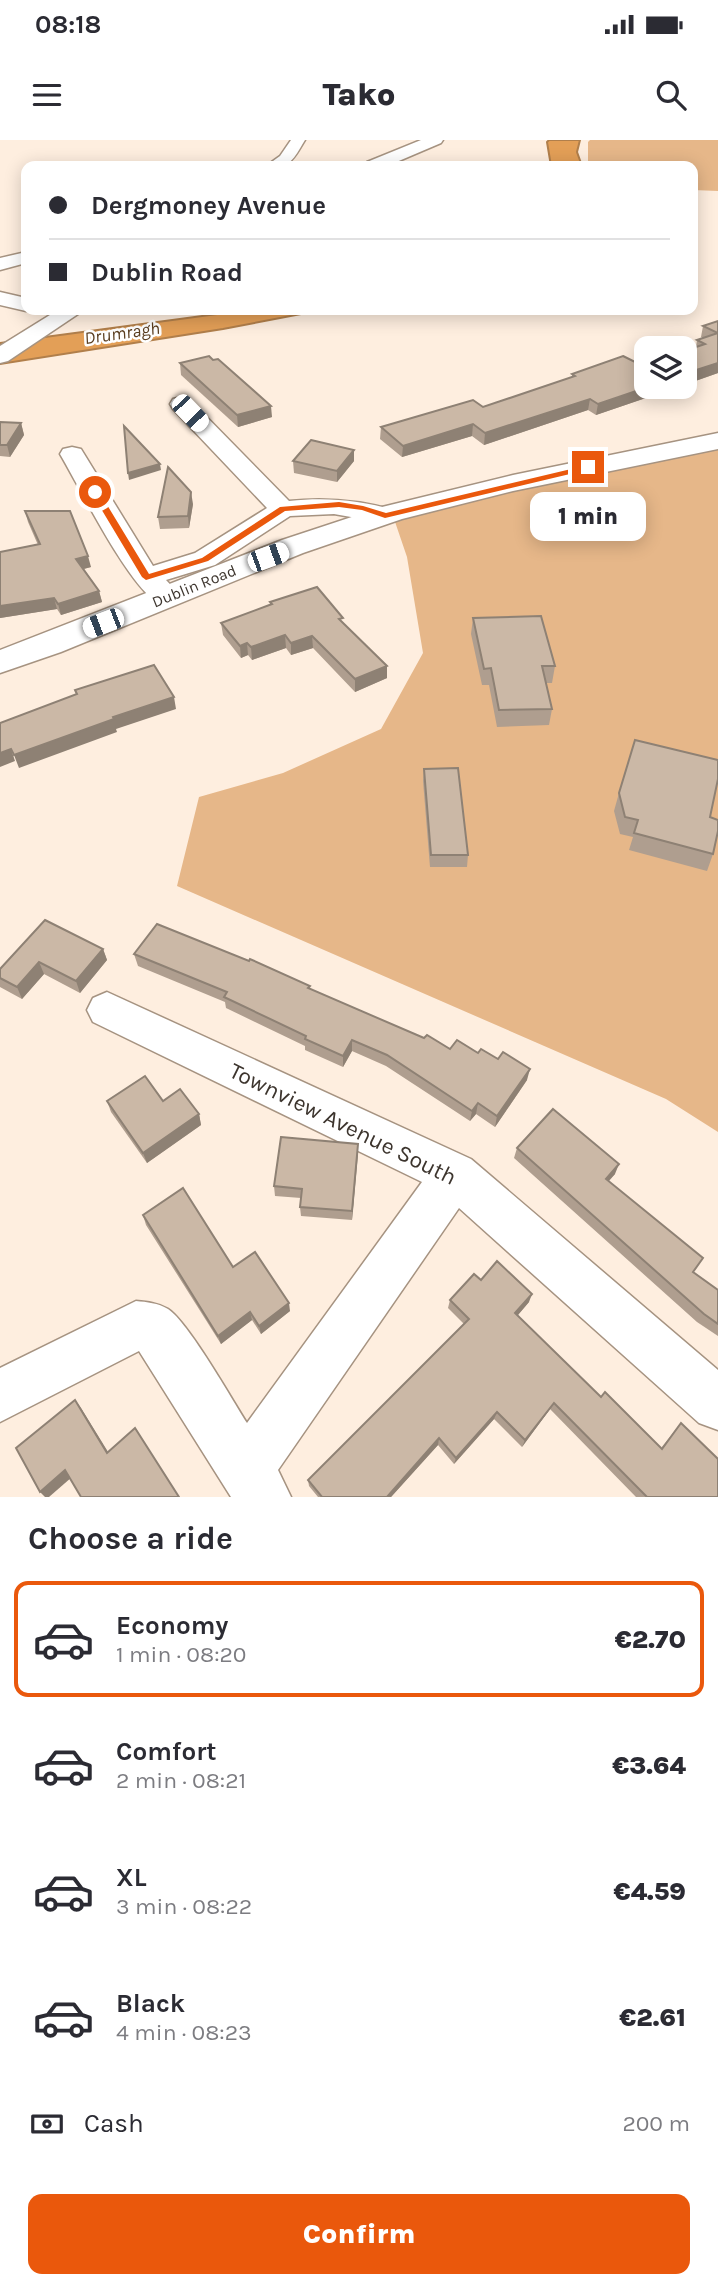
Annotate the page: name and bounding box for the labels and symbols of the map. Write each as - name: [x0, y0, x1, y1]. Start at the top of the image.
- water label: Drumragh: [83, 317, 161, 349]
- car: [168, 391, 213, 435]
- route end: [572, 451, 604, 483]
- route start: [79, 476, 111, 508]
- callout: 1 min: [530, 492, 646, 540]
- car: [245, 540, 292, 574]
- street label: Dublin Road: [149, 560, 239, 612]
- car: [80, 606, 127, 640]
- street label: Townview Avenue South: [225, 1057, 461, 1191]

